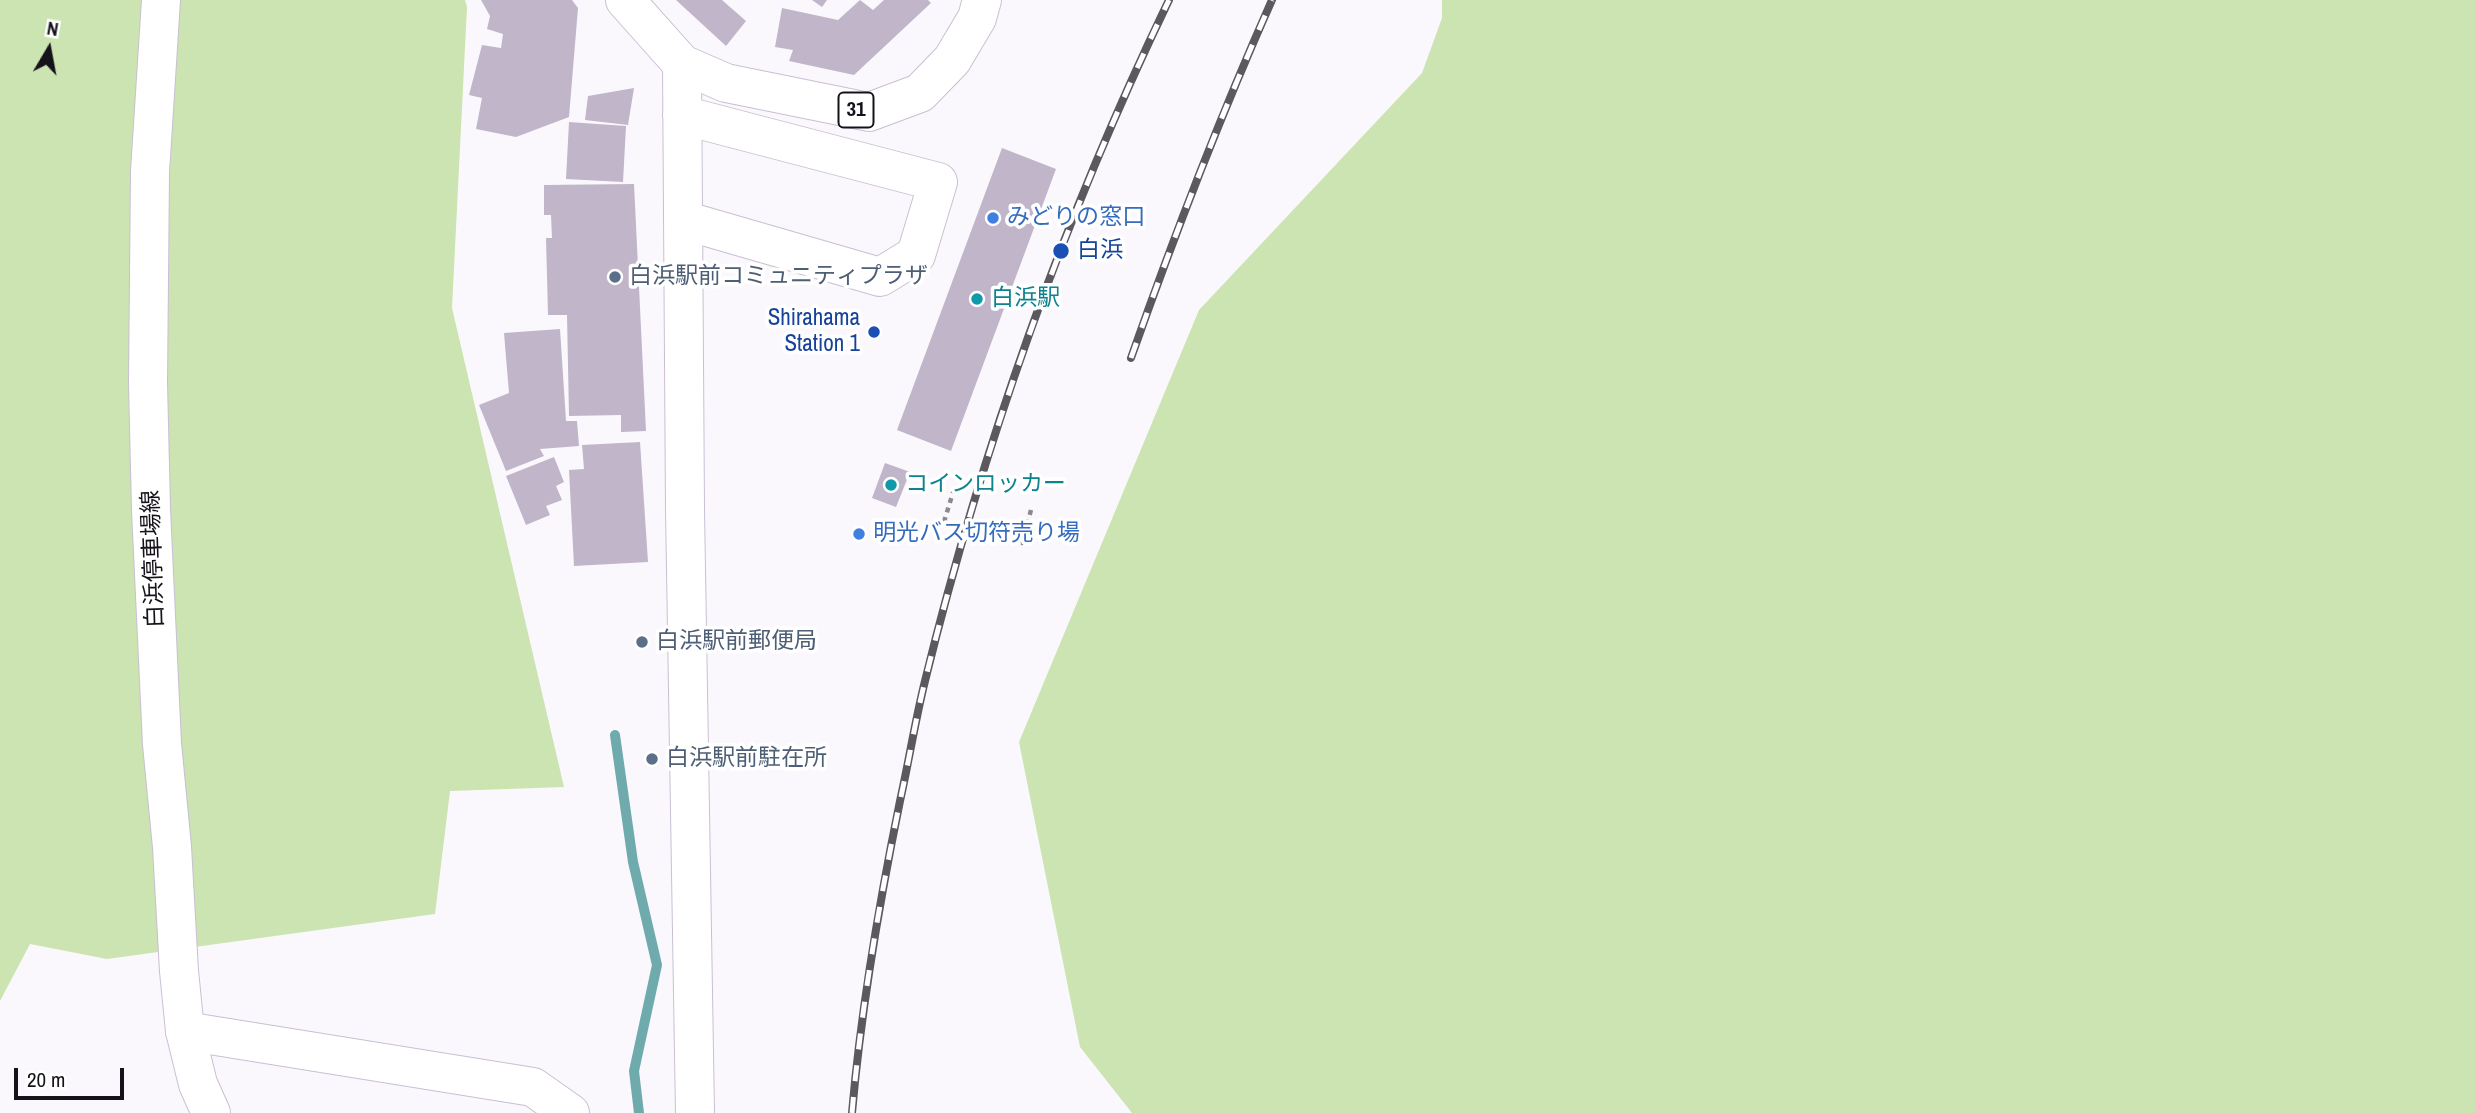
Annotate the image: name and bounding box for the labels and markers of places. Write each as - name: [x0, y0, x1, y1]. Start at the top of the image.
- place label: みどりの窓口: [1007, 204, 1145, 232]
- marker: みどりの窓口: [985, 210, 1001, 226]
- place label: 白浜: [1077, 237, 1123, 265]
- marker: 白浜: [1051, 241, 1071, 261]
- place label: 白浜駅前コミュニティプラザ: [629, 263, 928, 291]
- marker: 白浜駅前コミュニティプラザ: [607, 269, 623, 285]
- place label: 白浜駅: [991, 285, 1060, 313]
- marker: 白浜駅: [969, 291, 985, 307]
- place label: Shirahama Station 1: [768, 305, 860, 359]
- marker: Shirahama Station 1: [866, 324, 882, 340]
- place label: コインロッカー: [905, 471, 1066, 499]
- marker: コインロッカー: [883, 477, 899, 493]
- place label: 明光バス切符売り場: [873, 520, 1080, 548]
- marker: 明光バス切符売り場: [851, 526, 867, 542]
- place label: 白浜駅前郵便局: [656, 628, 817, 656]
- marker: 白浜駅前郵便局: [634, 634, 650, 650]
- place label: 白浜駅前駐在所: [666, 745, 827, 773]
- marker: 白浜駅前駐在所: [644, 751, 660, 767]

